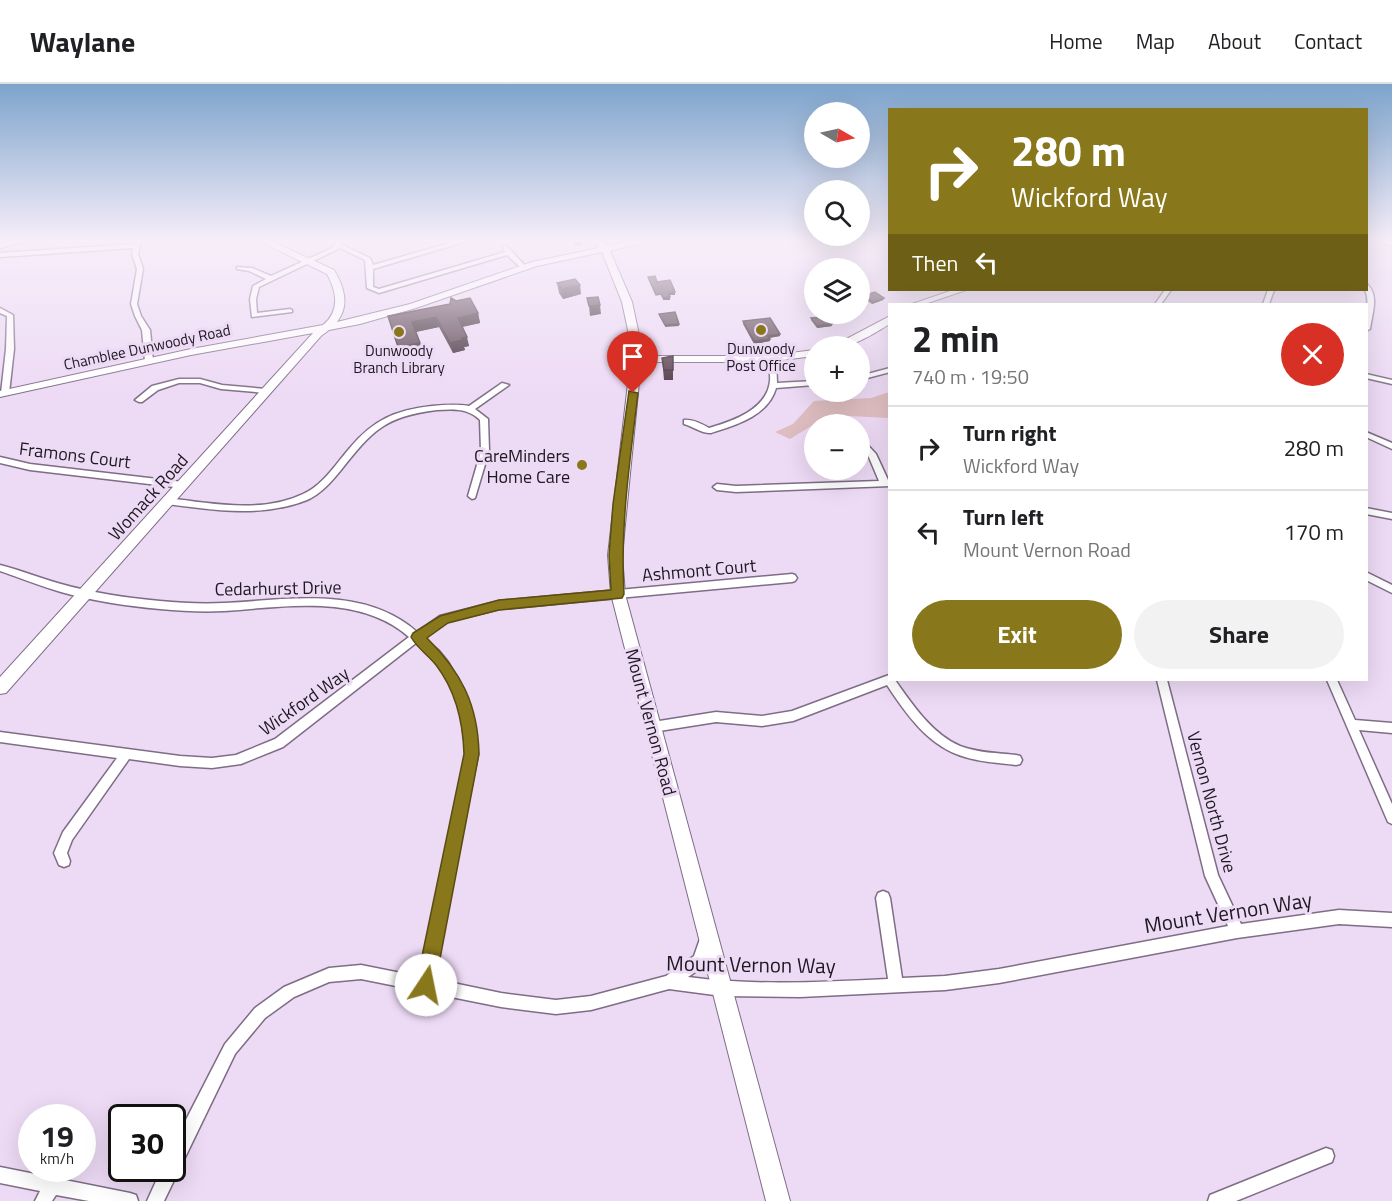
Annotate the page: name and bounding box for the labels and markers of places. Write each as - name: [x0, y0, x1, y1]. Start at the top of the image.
- marker: Dunwoody Post Office: [754, 323, 768, 337]
- marker: Dunwoody Branch Library: [392, 325, 406, 339]
- pin: [607, 331, 658, 393]
- place label: Dunwoody Post Office: [726, 337, 796, 377]
- place label: Dunwoody Branch Library: [353, 339, 445, 379]
- place label: CareMinders Home Care: [474, 442, 570, 490]
- marker: CareMinders Home Care: [575, 458, 589, 472]

